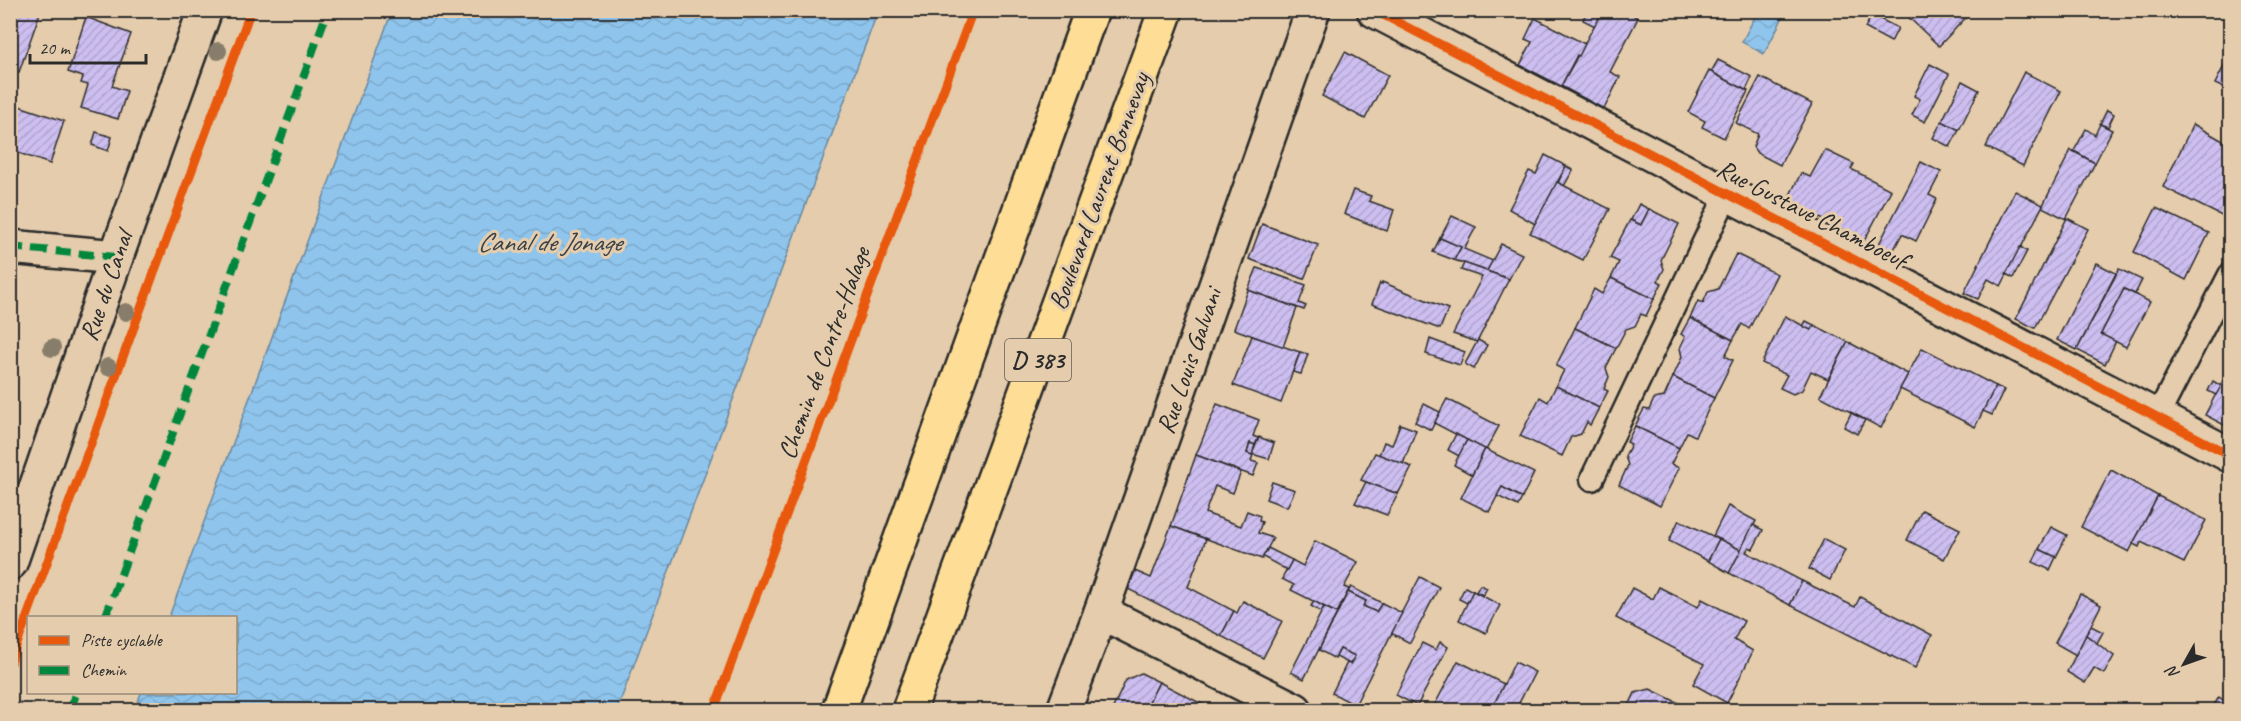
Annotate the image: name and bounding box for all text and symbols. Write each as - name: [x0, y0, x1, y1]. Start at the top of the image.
- scale bar: [30, 27, 146, 65]
- text: 20 m: [39, 37, 72, 59]
- street label: Boulevard Laurent Bonnevay: [1041, 66, 1158, 314]
- street label: Rue Gustave Chamboeuf: [1711, 152, 1918, 279]
- street label: Rue du Canal: [72, 222, 142, 345]
- water label: Canal de Jonage: [477, 225, 625, 259]
- street label: Chemin de Contre-Halage: [770, 241, 878, 463]
- street label: Rue Louis Galvani: [1149, 281, 1230, 438]
- road number: D 383: [1005, 339, 1071, 381]
- legend: [27, 616, 237, 694]
- text: Piste cyclable: [81, 629, 163, 651]
- north arrow: [2154, 634, 2214, 694]
- text: Chemin: [81, 659, 127, 681]
- text: N: [2160, 660, 2184, 683]

